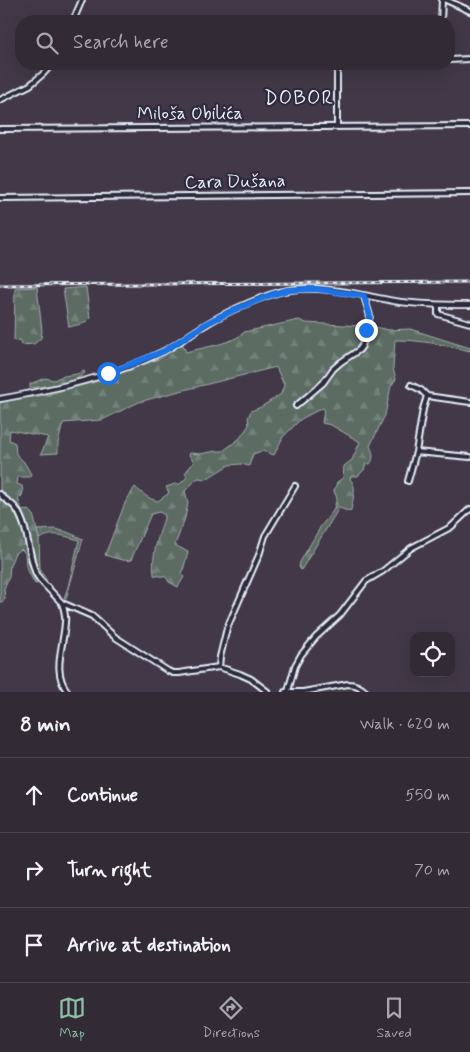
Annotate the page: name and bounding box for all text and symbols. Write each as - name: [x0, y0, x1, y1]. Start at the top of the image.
- search box: [15, 15, 455, 70]
- icon: search: [33, 29, 61, 57]
- text: Search here: [73, 30, 169, 55]
- district label: DOBOR: [264, 85, 334, 112]
- street label: Miloša Obilića: [137, 102, 243, 126]
- street label: Cara Dušana: [184, 169, 286, 195]
- route end: [355, 319, 378, 342]
- route start: [97, 362, 120, 385]
- map controls: [410, 632, 455, 677]
- button: locate: [410, 632, 455, 677]
- text: 8 min: [20, 711, 71, 739]
- text: Walk · 620 m: [360, 714, 450, 735]
- icon: ahead: [20, 781, 48, 809]
- text: Continue: [67, 783, 138, 808]
- text: 550 m: [405, 785, 450, 806]
- icon: right: [20, 856, 48, 884]
- text: Turn right: [67, 858, 151, 883]
- text: 70 m: [414, 860, 450, 881]
- icon: arrive: [20, 931, 48, 959]
- text: Arrive at destination: [67, 933, 231, 958]
- tab: Map: [58, 994, 86, 1042]
- tab: Directions: [203, 994, 260, 1042]
- tab: Saved: [376, 994, 412, 1042]

